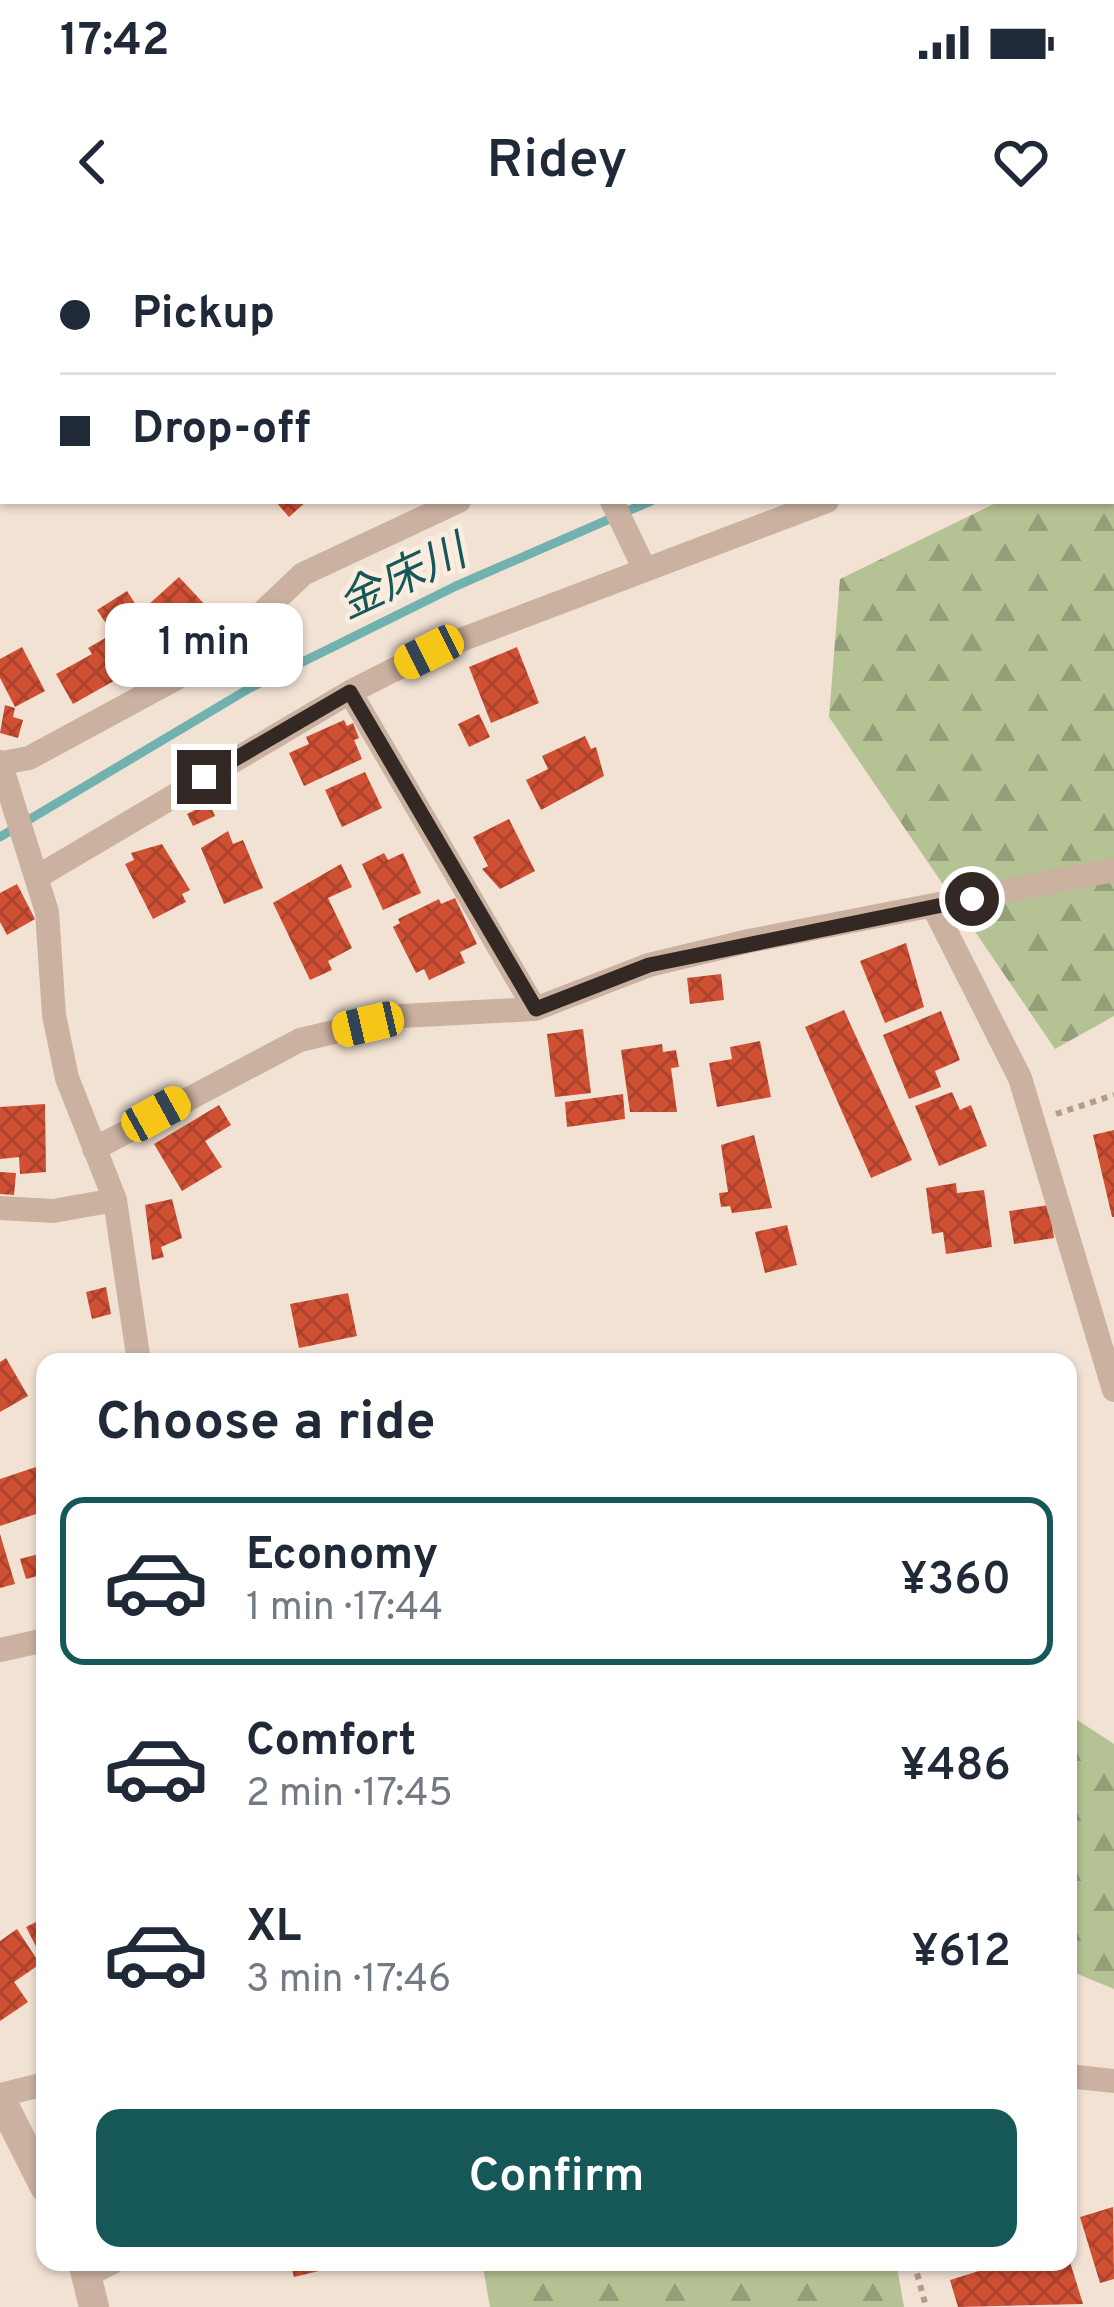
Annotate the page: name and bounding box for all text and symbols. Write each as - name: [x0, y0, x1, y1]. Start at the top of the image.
- text: 17:42: [60, 14, 170, 71]
- text: Ridey: [486, 128, 628, 197]
- icon: back: [60, 129, 126, 195]
- icon: heart: [988, 129, 1054, 195]
- text: Pickup: [132, 287, 275, 344]
- text: Drop-off: [132, 402, 311, 459]
- water label: 金床川: [330, 524, 480, 634]
- callout: 1 min: [105, 603, 303, 687]
- text: 1 min: [158, 620, 250, 669]
- car: [389, 620, 469, 684]
- route end: [177, 750, 231, 804]
- route start: [945, 872, 999, 926]
- car: [329, 998, 407, 1050]
- car: [116, 1081, 196, 1147]
- text: Choose a ride: [96, 1390, 436, 1459]
- icon: car: [102, 1527, 210, 1635]
- text: Economy: [246, 1528, 438, 1585]
- text: ¥360: [901, 1553, 1011, 1610]
- text: 1 min · 17:44: [246, 1585, 443, 1634]
- icon: car: [102, 1713, 210, 1821]
- text: Comfort: [246, 1714, 416, 1771]
- text: ¥486: [900, 1739, 1011, 1796]
- text: 2 min · 17:45: [246, 1771, 453, 1820]
- icon: car: [102, 1899, 210, 2007]
- text: XL: [246, 1900, 301, 1957]
- text: ¥612: [912, 1925, 1011, 1982]
- text: 3 min · 17:46: [246, 1957, 451, 2006]
- button: Confirm: [96, 2109, 1017, 2247]

